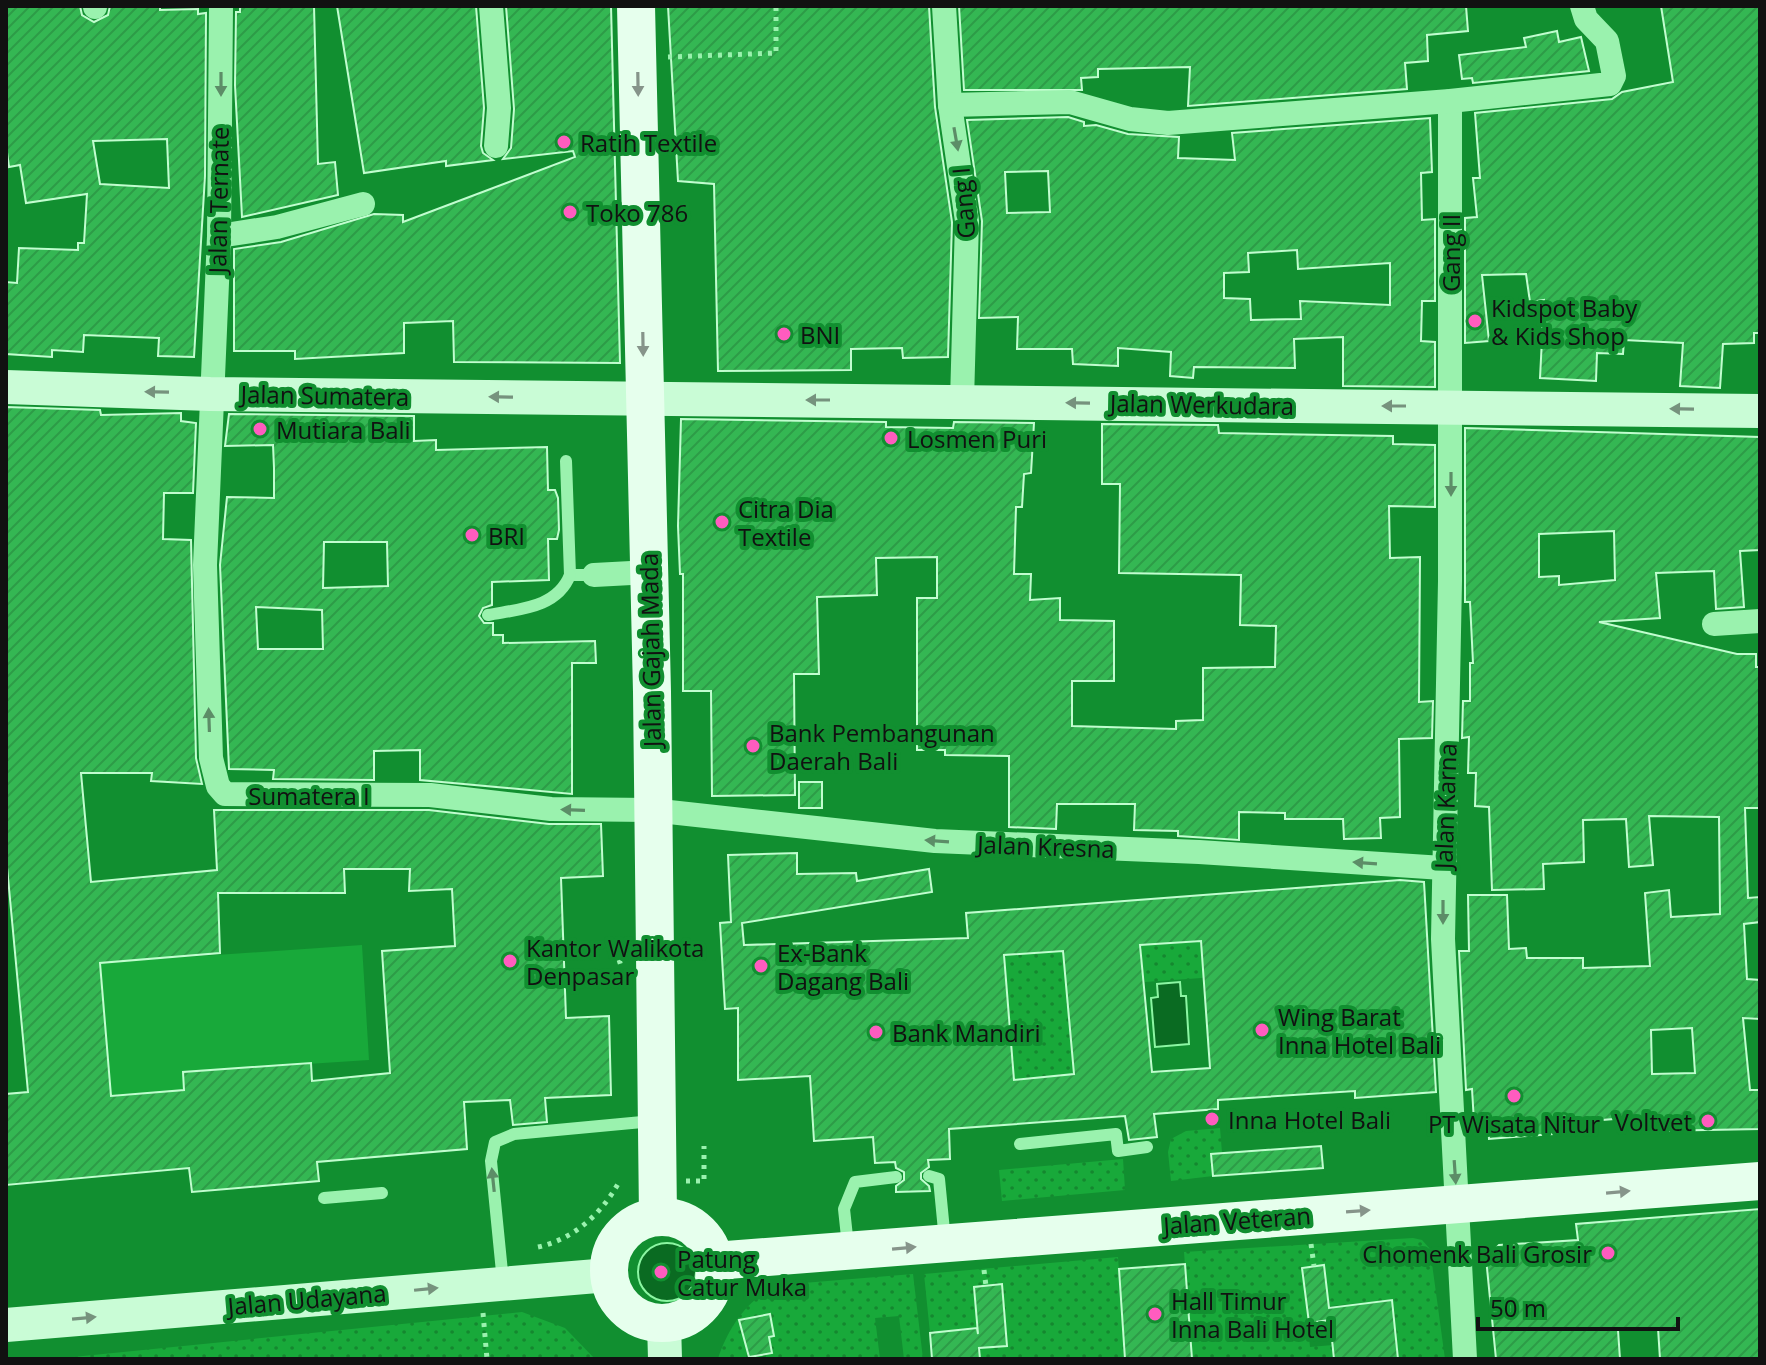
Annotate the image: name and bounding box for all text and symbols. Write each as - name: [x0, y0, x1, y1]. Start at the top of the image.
- one-way arrow: [214, 72, 227, 97]
- one-way arrow: [631, 72, 644, 97]
- street label: Jalan Ternate: [200, 126, 236, 276]
- place label: Ratih Textile: [580, 126, 717, 159]
- one-way arrow: [950, 127, 962, 152]
- marker: Ratih Textile: [555, 133, 573, 151]
- street label: Gang I: [943, 166, 983, 240]
- place label: Toko 786: [586, 196, 688, 229]
- marker: Toko 786: [561, 203, 579, 221]
- street label: Gang II: [1434, 214, 1467, 292]
- place label: Kidspot Baby & Kids Shop: [1491, 291, 1638, 352]
- marker: Kidspot Baby & Kids Shop: [1466, 312, 1484, 330]
- place label: BNI: [800, 318, 840, 351]
- marker: BNI: [775, 325, 793, 343]
- one-way arrow: [637, 332, 650, 357]
- street label: Jalan Sumatera: [238, 377, 410, 413]
- one-way arrow: [144, 386, 169, 399]
- street label: Jalan Werkudara: [1108, 386, 1294, 422]
- one-way arrow: [488, 391, 513, 403]
- one-way arrow: [805, 394, 830, 406]
- one-way arrow: [1065, 396, 1090, 409]
- one-way arrow: [1381, 399, 1406, 412]
- one-way arrow: [1669, 403, 1694, 415]
- place label: Mutiara Bali: [276, 413, 411, 446]
- marker: Mutiara Bali: [251, 420, 269, 438]
- place label: Losmen Puri: [907, 422, 1047, 455]
- marker: Losmen Puri: [882, 429, 900, 447]
- one-way arrow: [1445, 472, 1457, 497]
- place label: Citra Dia Textile: [738, 492, 834, 553]
- marker: Citra Dia Textile: [713, 513, 731, 531]
- place label: BRI: [488, 519, 525, 552]
- marker: BRI: [463, 526, 481, 544]
- street label: Jalan Gajah Mada: [632, 553, 668, 749]
- one-way arrow: [203, 707, 216, 732]
- place label: Bank Pembangunan Daerah Bali: [769, 716, 995, 777]
- marker: Bank Pembangunan Daerah Bali: [744, 737, 762, 755]
- street label: Jalan Karna: [1426, 742, 1464, 872]
- street label: Sumatera I: [248, 779, 370, 812]
- one-way arrow: [560, 803, 585, 816]
- street label: Jalan Kresna: [975, 827, 1115, 865]
- one-way arrow: [924, 834, 949, 847]
- one-way arrow: [1352, 856, 1377, 869]
- one-way arrow: [1437, 900, 1449, 925]
- place label: Kantor Walikota Denpasar: [526, 931, 704, 992]
- place label: Ex-Bank Dagang Bali: [777, 936, 909, 997]
- marker: Kantor Walikota Denpasar: [501, 952, 519, 970]
- marker: Ex-Bank Dagang Bali: [752, 957, 770, 975]
- place label: Wing Barat Inna Hotel Bali: [1278, 1000, 1441, 1061]
- place label: Bank Mandiri: [892, 1016, 1041, 1049]
- marker: Wing Barat Inna Hotel Bali: [1253, 1021, 1271, 1039]
- marker: Bank Mandiri: [867, 1023, 885, 1041]
- marker: PT Wisata Nitur: [1505, 1087, 1523, 1105]
- place label: Inna Hotel Bali: [1228, 1103, 1391, 1136]
- place label: Voltvet: [1615, 1105, 1692, 1138]
- place label: PT Wisata Nitur: [1428, 1107, 1600, 1140]
- marker: Inna Hotel Bali: [1203, 1110, 1221, 1128]
- marker: Voltvet: [1699, 1112, 1717, 1130]
- one-way arrow: [1449, 1160, 1462, 1185]
- one-way arrow: [486, 1167, 499, 1192]
- one-way arrow: [1606, 1185, 1631, 1198]
- street label: Jalan Veteran: [1160, 1198, 1312, 1242]
- one-way arrow: [1346, 1204, 1371, 1217]
- place label: Chomenk Bali Grosir: [1362, 1237, 1592, 1270]
- one-way arrow: [892, 1241, 917, 1254]
- place label: Patung Catur Muka: [677, 1242, 807, 1303]
- marker: Chomenk Bali Grosir: [1599, 1244, 1617, 1262]
- marker: Patung Catur Muka: [652, 1263, 670, 1281]
- street label: Jalan Udayana: [224, 1276, 388, 1323]
- scale bar: [1478, 1281, 1678, 1331]
- one-way arrow: [414, 1282, 439, 1295]
- place label: Hall Timur Inna Bali Hotel: [1171, 1284, 1334, 1345]
- text: 50 m: [1490, 1291, 1546, 1324]
- marker: Hall Timur Inna Bali Hotel: [1146, 1305, 1164, 1323]
- one-way arrow: [72, 1311, 97, 1324]

